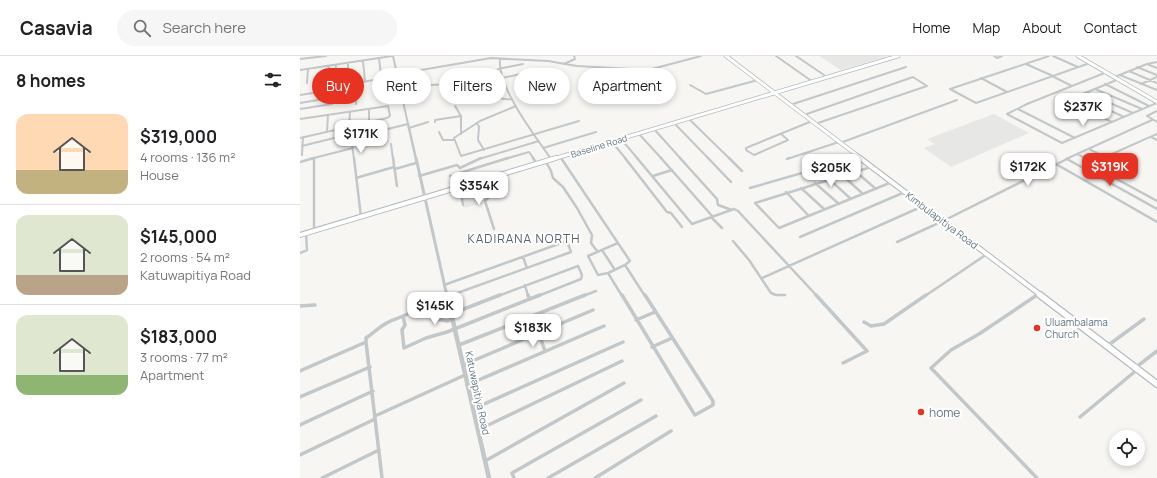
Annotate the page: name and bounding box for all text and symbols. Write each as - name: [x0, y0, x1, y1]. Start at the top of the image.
- search box: [117, 10, 397, 46]
- text: Casavia: [20, 15, 93, 41]
- icon: search: [131, 17, 153, 39]
- text: Search here: [163, 17, 246, 38]
- text: Home: [913, 18, 950, 37]
- text: Map: [972, 18, 1000, 37]
- text: About: [1022, 18, 1062, 37]
- text: Contact: [1084, 18, 1137, 37]
- chip: Buy: [312, 68, 364, 104]
- chip: Rent: [372, 68, 431, 104]
- chip: Filters: [439, 68, 506, 104]
- chip: New: [514, 68, 570, 104]
- chip: Apartment: [578, 68, 676, 104]
- text: 8 homes: [16, 69, 86, 92]
- icon: filters: [262, 69, 284, 91]
- pin: $237K: [1055, 93, 1111, 127]
- text: $237K: [1064, 97, 1102, 115]
- pin: $171K: [333, 120, 389, 154]
- text: $171K: [344, 124, 378, 142]
- text: $319,000: [140, 125, 217, 148]
- icon: home: [48, 130, 96, 178]
- street label: Baseline Road: [569, 131, 629, 161]
- text: 4 rooms · 136 m²: [140, 148, 235, 166]
- pin: $172K: [1000, 153, 1056, 187]
- pin: $319K: [1082, 153, 1138, 187]
- pin: $205K: [803, 154, 859, 188]
- text: $172K: [1010, 157, 1046, 175]
- text: $319K: [1091, 157, 1129, 175]
- text: $205K: [811, 158, 851, 176]
- text: House: [140, 166, 179, 184]
- pin: $354K: [451, 172, 507, 206]
- text: $354K: [459, 176, 499, 194]
- street label: Kimbulapitiya Road: [903, 188, 981, 252]
- text: $145,000: [140, 225, 217, 248]
- district label: KADIRANA NORTH: [468, 230, 580, 247]
- icon: home: [48, 231, 96, 279]
- text: 2 rooms · 54 m²: [140, 248, 230, 266]
- text: Katuwapitiya Road: [140, 266, 251, 284]
- pin: $145K: [407, 292, 463, 326]
- text: $145K: [416, 296, 454, 314]
- pin: $183K: [505, 314, 561, 348]
- place label: Uluambalama Church: [1045, 315, 1108, 341]
- text: $183K: [514, 318, 552, 336]
- marker: Uluambalama Church: [1032, 323, 1042, 333]
- text: $183,000: [140, 325, 217, 348]
- icon: home: [48, 331, 96, 379]
- text: 3 rooms · 77 m²: [140, 348, 228, 366]
- street label: Katuwapitiya Road: [462, 350, 494, 436]
- text: Apartment: [140, 366, 204, 384]
- place label: home: [929, 404, 960, 421]
- marker: home: [916, 407, 926, 417]
- map controls: [1109, 430, 1145, 466]
- button: locate: [1109, 430, 1145, 466]

